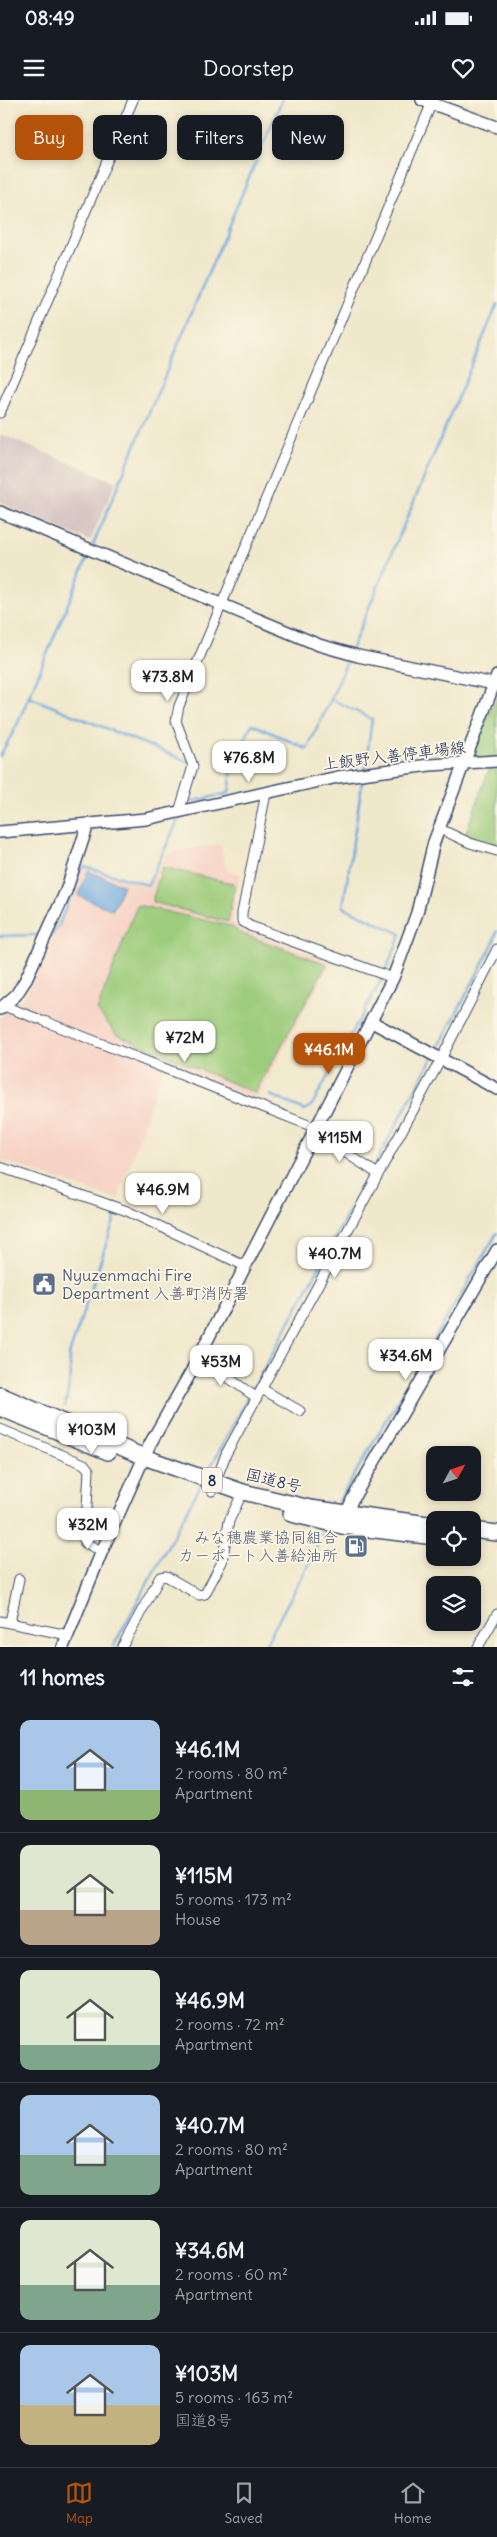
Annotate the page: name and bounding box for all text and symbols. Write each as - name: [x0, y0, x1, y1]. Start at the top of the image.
- text: 08:49: [25, 6, 75, 30]
- icon: menu: [20, 54, 48, 82]
- text: Doorstep: [203, 54, 294, 82]
- icon: heart: [449, 54, 477, 82]
- chip: Buy: [15, 115, 83, 160]
- chip: Rent: [93, 115, 167, 160]
- chip: Filters: [177, 115, 262, 160]
- chip: New: [272, 115, 344, 160]
- pin: ¥73.8M: [127, 660, 209, 702]
- text: ¥73.8M: [142, 666, 194, 686]
- street label: 上飯野入善停車場線: [321, 736, 467, 774]
- pin: ¥76.8M: [208, 740, 290, 783]
- text: ¥76.8M: [223, 747, 275, 767]
- pin: ¥72M: [155, 1020, 215, 1063]
- text: ¥72M: [166, 1027, 204, 1047]
- pin: ¥46.1M: [288, 1032, 370, 1075]
- text: ¥46.1M: [304, 1039, 354, 1059]
- pin: ¥115M: [305, 1120, 375, 1163]
- text: ¥115M: [318, 1127, 362, 1147]
- pin: ¥46.9M: [122, 1172, 204, 1215]
- text: ¥46.9M: [136, 1179, 190, 1199]
- pin: ¥40.7M: [294, 1236, 376, 1279]
- text: ¥40.7M: [308, 1243, 362, 1263]
- place label: Nyuzenmachi Fire Department 入善町消防署: [62, 1265, 249, 1303]
- public building icon: Nyuzenmachi Fire Department 入善町消防署: [31, 1271, 57, 1297]
- pin: ¥34.6M: [365, 1338, 447, 1381]
- pin: ¥53M: [191, 1344, 251, 1387]
- text: ¥34.6M: [379, 1345, 433, 1365]
- text: ¥53M: [201, 1351, 241, 1371]
- pin: ¥103M: [57, 1412, 127, 1455]
- text: ¥103M: [68, 1419, 116, 1439]
- north arrow: [426, 1446, 481, 1501]
- map controls: [426, 1446, 481, 1631]
- street label: 国道8号: [244, 1463, 304, 1497]
- road number: 8: [202, 1468, 222, 1492]
- pin: ¥32M: [58, 1508, 118, 1550]
- button: locate: [426, 1511, 481, 1566]
- text: ¥32M: [68, 1514, 108, 1534]
- place label: みな穂農業協同組合 カーポート入善給油所: [178, 1527, 338, 1565]
- fuel station icon: みな穂農業協同組合 カーポート入善給油所: [343, 1533, 369, 1559]
- button: layers: [426, 1576, 481, 1631]
- icon: filters: [449, 1663, 477, 1691]
- text: 11 homes: [20, 1664, 105, 1691]
- text: ¥46.1M: [175, 1736, 240, 1763]
- icon: home: [60, 1740, 120, 1800]
- text: 2 rooms · 80 m²: [175, 1763, 288, 1783]
- text: Apartment: [175, 1783, 253, 1803]
- text: ¥115M: [175, 1862, 233, 1889]
- icon: home: [60, 1865, 120, 1925]
- text: 5 rooms · 173 m²: [175, 1889, 292, 1909]
- text: House: [175, 1909, 221, 1929]
- text: ¥46.9M: [175, 1987, 245, 2014]
- icon: home: [60, 1990, 120, 2050]
- text: 2 rooms · 72 m²: [175, 2014, 285, 2034]
- text: Apartment: [175, 2034, 253, 2054]
- text: ¥40.7M: [175, 2112, 245, 2139]
- icon: home: [60, 2115, 120, 2175]
- text: 2 rooms · 80 m²: [175, 2139, 288, 2159]
- text: Apartment: [175, 2159, 253, 2179]
- text: ¥34.6M: [175, 2237, 245, 2264]
- icon: home: [60, 2240, 120, 2300]
- text: 2 rooms · 60 m²: [175, 2264, 288, 2284]
- text: Apartment: [175, 2284, 253, 2304]
- text: ¥103M: [175, 2360, 238, 2387]
- icon: home: [60, 2365, 120, 2425]
- text: 5 rooms · 163 m²: [175, 2387, 293, 2407]
- text: 国道8号: [175, 2410, 232, 2430]
- tab: Map: [65, 2479, 93, 2527]
- tab: Saved: [224, 2479, 263, 2527]
- tab: Home: [394, 2479, 431, 2527]

